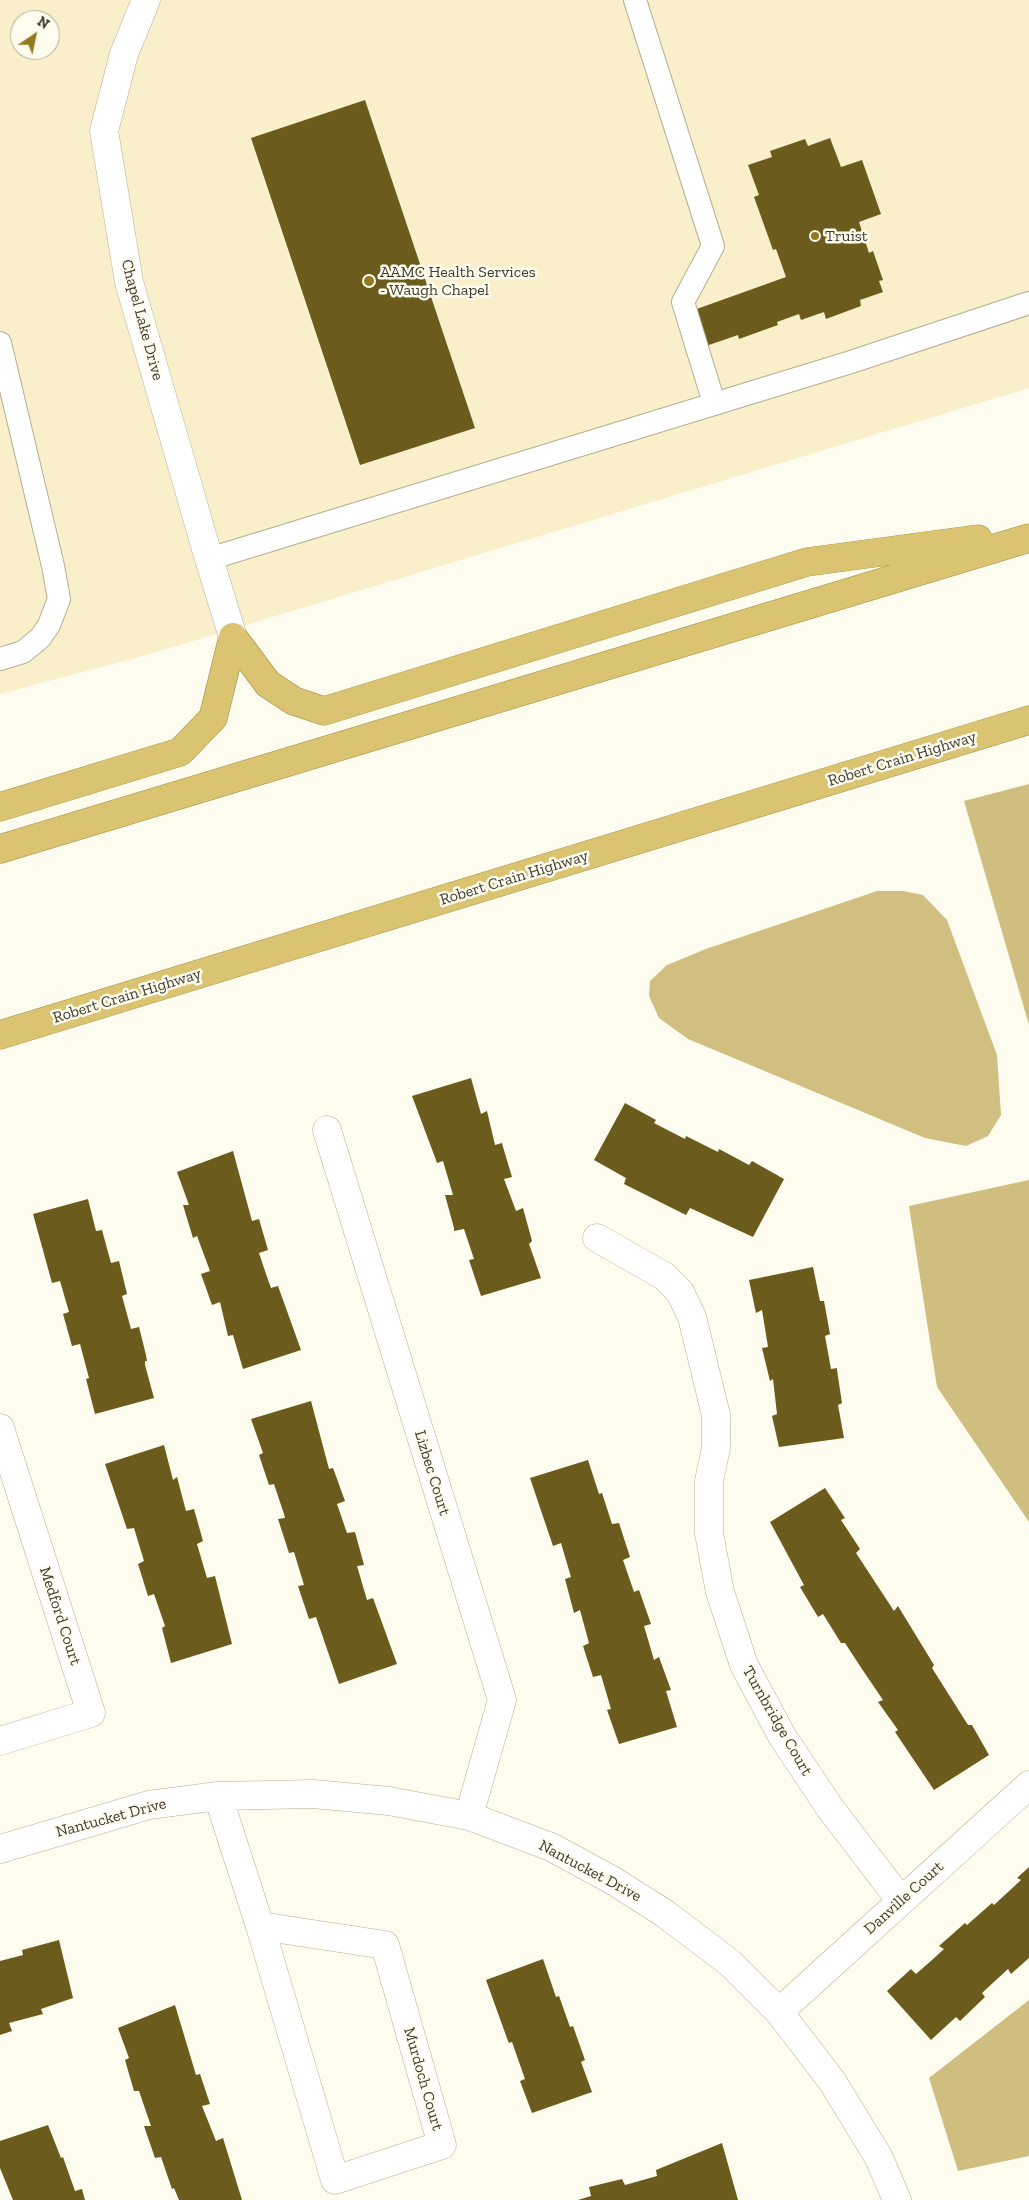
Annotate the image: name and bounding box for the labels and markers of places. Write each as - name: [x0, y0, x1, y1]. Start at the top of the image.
- place label: Truist: [825, 226, 868, 246]
- marker: Truist: [809, 230, 821, 242]
- place label: AAMC Health Services - Waugh Chapel: [380, 262, 536, 300]
- marker: AAMC Health Services - Waugh Chapel: [362, 274, 376, 288]

